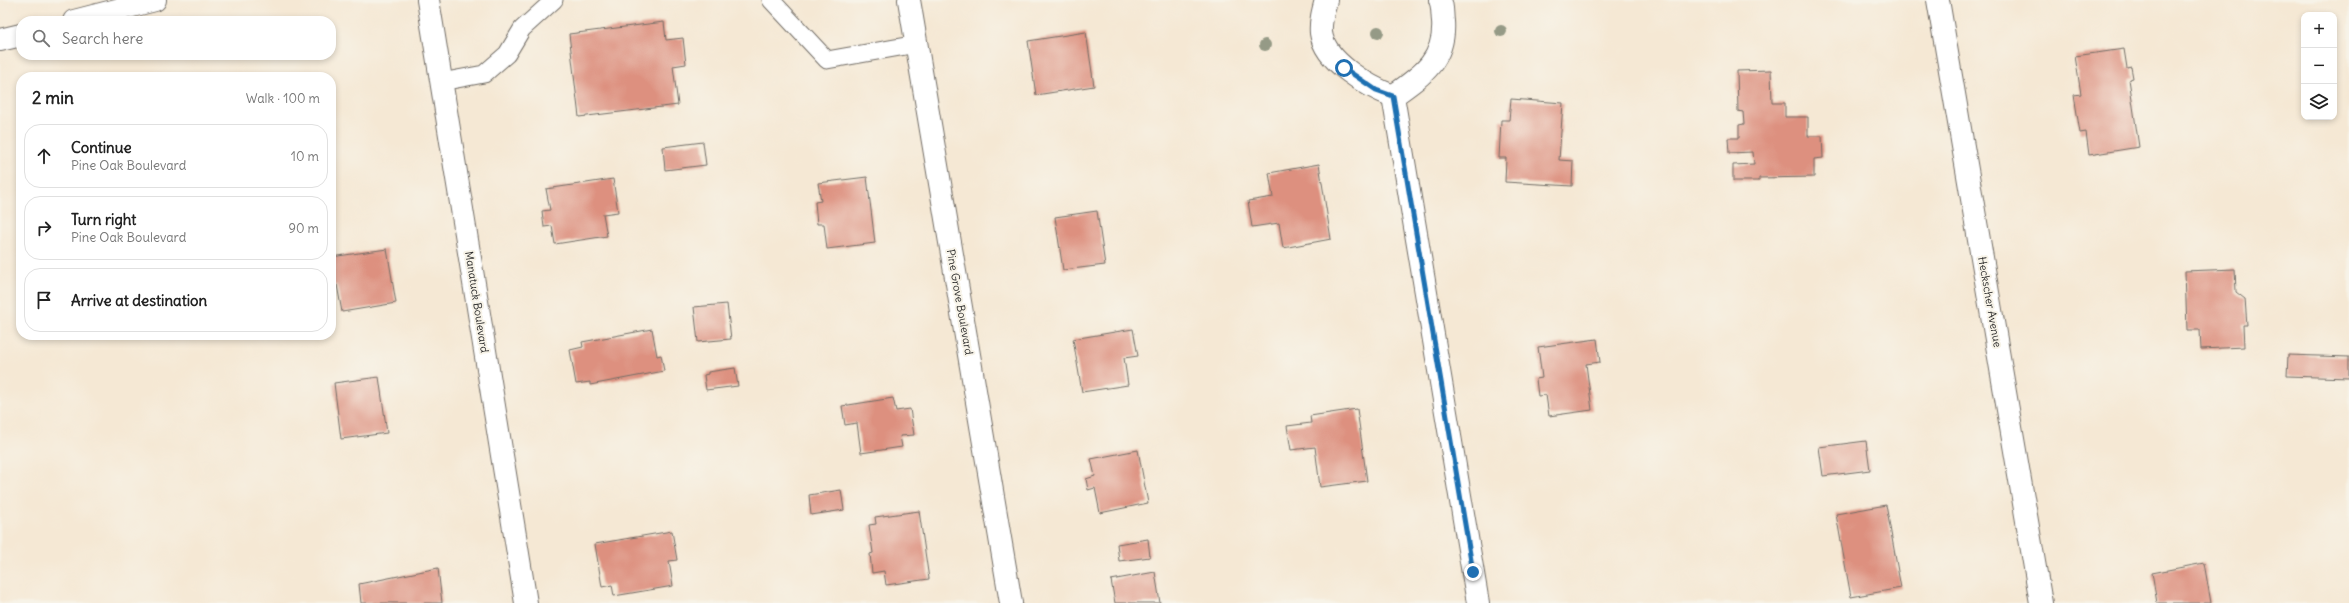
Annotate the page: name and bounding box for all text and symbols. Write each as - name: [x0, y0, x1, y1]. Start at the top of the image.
- map controls: [2301, 12, 2337, 120]
- button: +: [2301, 12, 2337, 48]
- search box: [16, 16, 336, 60]
- icon: search: [30, 27, 52, 49]
- text: Search here: [62, 29, 143, 48]
- button: −: [2301, 48, 2337, 84]
- route start: [1335, 59, 1353, 77]
- button: layers: [2301, 84, 2337, 120]
- text: 2 min: [32, 87, 74, 109]
- text: Walk · 100 m: [246, 90, 320, 107]
- text: Continue: [71, 138, 132, 157]
- icon: ahead: [33, 145, 55, 167]
- text: 10 m: [291, 148, 319, 165]
- text: Pine Oak Boulevard: [71, 157, 186, 174]
- text: Turn right: [71, 210, 136, 229]
- icon: right: [33, 217, 55, 239]
- text: 90 m: [288, 220, 319, 237]
- text: Pine Oak Boulevard: [71, 229, 186, 246]
- street label: Pine Grove Boulevard: [944, 248, 976, 356]
- street label: Manatuck Boulevard: [462, 250, 492, 354]
- street label: Heckscher Avenue: [1975, 256, 2005, 348]
- icon: arrive: [33, 289, 55, 311]
- text: Arrive at destination: [71, 291, 207, 310]
- route end: [1464, 563, 1482, 581]

